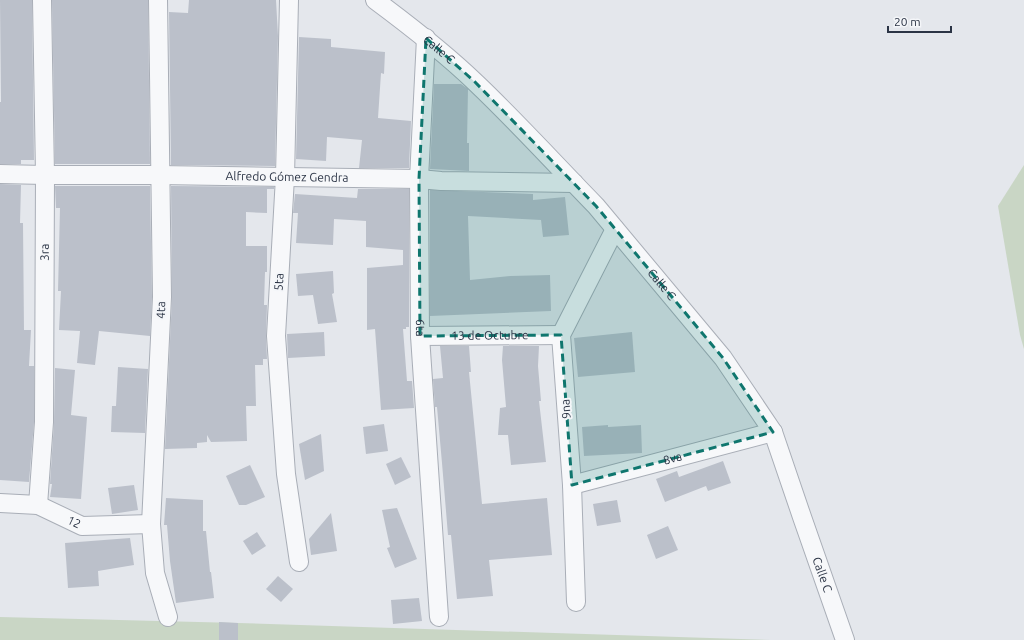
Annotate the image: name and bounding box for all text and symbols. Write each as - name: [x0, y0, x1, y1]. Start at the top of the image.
- scale bar: [888, 8, 951, 34]
- text: 20 m: [894, 15, 921, 28]
- street label: Calle C: [421, 33, 458, 67]
- street label: Alfredo Gómez Gendra: [225, 169, 349, 184]
- street label: 3ra: [38, 243, 51, 261]
- street label: Calle C: [645, 266, 679, 303]
- street label: 5ta: [272, 273, 285, 291]
- street label: 4ta: [154, 301, 167, 319]
- street label: 6ta: [414, 319, 427, 337]
- street label: 13 de Octubre: [451, 328, 529, 342]
- street label: 9na: [558, 399, 573, 419]
- street label: 8va: [662, 449, 683, 467]
- street label: 12: [65, 513, 83, 531]
- street label: Calle C: [810, 555, 835, 595]

